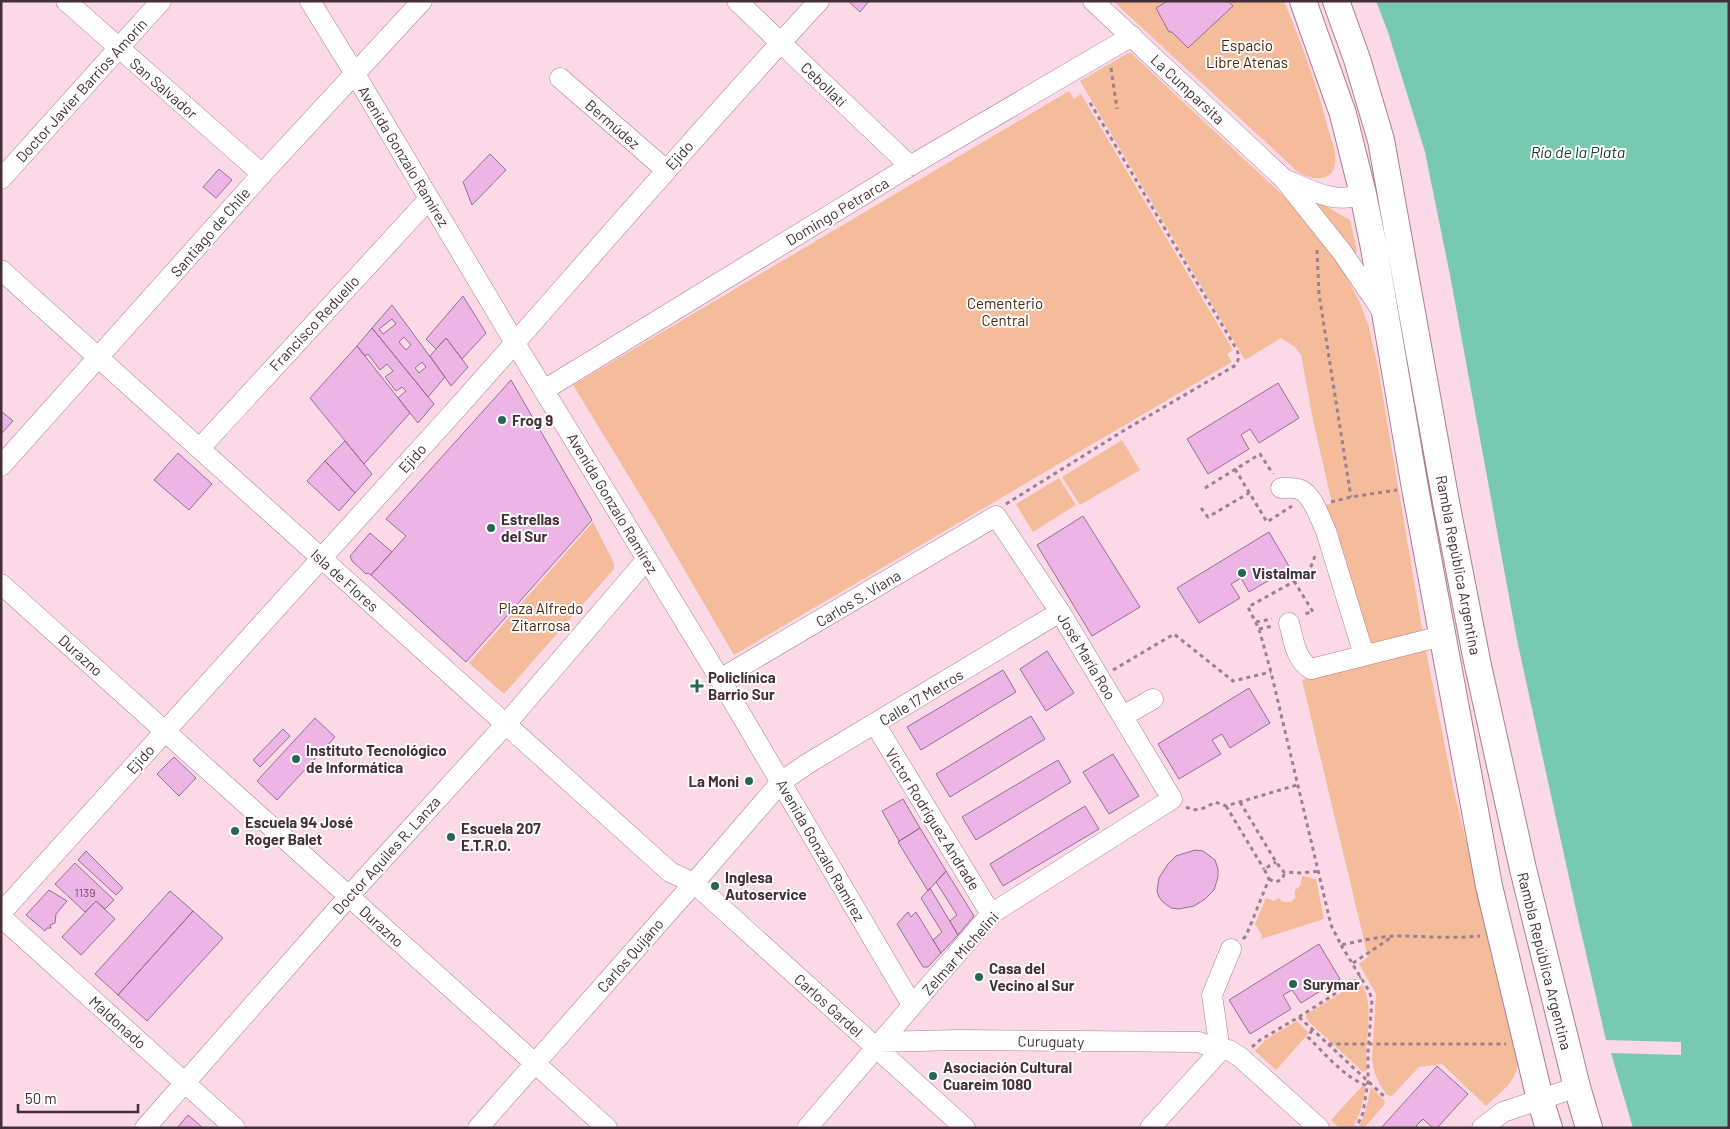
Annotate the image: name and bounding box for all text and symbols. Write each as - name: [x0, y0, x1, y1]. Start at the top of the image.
- street label: Doctor Javier Barrios Amorín: [12, 14, 150, 166]
- park label: Espacio Libre Atenas: [1206, 36, 1288, 71]
- street label: La Cumparsita: [1147, 50, 1229, 128]
- street label: San Salvador: [126, 54, 202, 123]
- street label: Cebollatí: [797, 58, 851, 110]
- street label: Avenida Gonzalo Ramírez: [355, 82, 453, 230]
- street label: Bermúdez: [582, 95, 644, 153]
- street label: Ejido: [661, 137, 697, 173]
- water label: Río de la Plata: [1531, 142, 1625, 161]
- street label: Domingo Petrarca: [782, 173, 892, 249]
- street label: Santiago de Chile: [166, 184, 254, 280]
- street label: Francisco Reduello: [265, 272, 363, 374]
- park label: Cementerio Central: [967, 294, 1043, 329]
- place label: Frog 9: [512, 411, 553, 429]
- marker: Frog 9: [496, 414, 508, 426]
- street label: Avenida Gonzalo Ramírez: [564, 429, 662, 577]
- street label: Ejido: [394, 440, 430, 476]
- street label: Rambla República Argentina: [1433, 474, 1485, 656]
- place label: Estrellas del Sur: [501, 510, 560, 545]
- marker: Estrellas del Sur: [485, 522, 497, 534]
- street label: Isla de Flores: [307, 545, 383, 615]
- place label: Vistalmar: [1252, 564, 1316, 582]
- street label: Carlos S. Viana: [812, 566, 904, 630]
- marker: Vistalmar: [1236, 567, 1248, 579]
- park label: Plaza Alfredo Zitarrosa: [499, 599, 583, 634]
- street label: José María Roo: [1054, 609, 1120, 703]
- street label: Durazno: [55, 631, 107, 679]
- street label: Calle 17 Metros: [876, 665, 966, 729]
- place label: Policlínica Barrio Sur: [708, 668, 776, 703]
- marker: Policlínica Barrio Sur: [690, 679, 704, 693]
- street label: Ejido: [122, 741, 158, 777]
- place label: Instituto Tecnológico de Informática: [306, 741, 447, 776]
- street label: Víctor Rodríguez Andrade: [882, 745, 984, 893]
- marker: Instituto Tecnológico de Informática: [290, 753, 302, 765]
- place label: La Moni: [688, 772, 739, 790]
- marker: La Moni: [743, 775, 755, 787]
- street label: Avenida Gonzalo Ramírez: [773, 776, 869, 925]
- street label: Doctor Aquiles R. Lanza: [328, 792, 444, 918]
- place label: Escuela 94 José Roger Balet: [245, 813, 353, 848]
- place label: Escuela 207 E.T.R.O.: [461, 819, 541, 854]
- marker: Escuela 94 José Roger Balet: [229, 825, 241, 837]
- marker: Escuela 207 E.T.R.O.: [445, 831, 457, 843]
- place label: Inglesa Autoservice: [725, 868, 807, 903]
- street label: Rambla República Argentina: [1514, 870, 1576, 1052]
- marker: Inglesa Autoservice: [709, 880, 721, 892]
- house number: 1139: [75, 885, 95, 899]
- street label: Durazno: [356, 902, 408, 950]
- street label: Zelmar Michelini: [918, 908, 1002, 998]
- street label: Carlos Quijano: [593, 914, 667, 996]
- place label: Casa del Vecino al Sur: [989, 959, 1075, 994]
- street label: Carlos Gardel: [791, 970, 867, 1040]
- marker: Casa del Vecino al Sur: [973, 971, 985, 983]
- place label: Surymar: [1303, 975, 1360, 993]
- marker: Surymar: [1287, 978, 1299, 990]
- street label: Maldonado: [86, 992, 150, 1052]
- street label: Curuguaty: [1017, 1031, 1085, 1051]
- place label: Asociación Cultural Cuareim 1080: [943, 1058, 1072, 1093]
- marker: Asociación Cultural Cuareim 1080: [927, 1070, 939, 1082]
- scale bar: [18, 1082, 138, 1114]
- text: 50 m: [25, 1089, 57, 1107]

